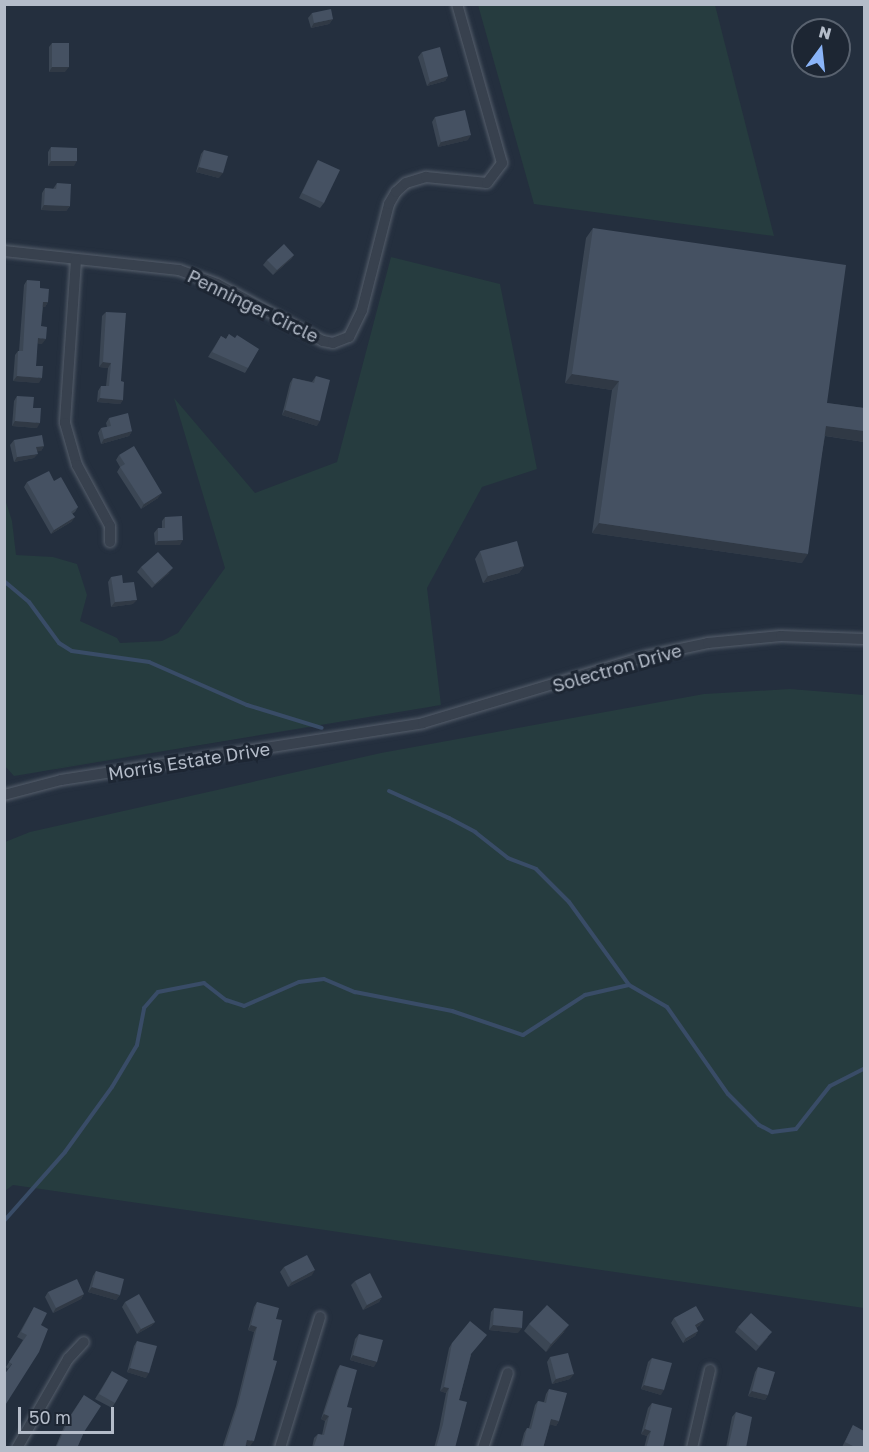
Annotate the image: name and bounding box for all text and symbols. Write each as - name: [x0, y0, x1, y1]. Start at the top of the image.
- north arrow: [791, 18, 851, 78]
- text: N: [817, 21, 834, 44]
- street label: Penninger Circle: [184, 265, 322, 347]
- street label: Solectron Drive: [550, 639, 684, 697]
- street label: Morris Estate Drive: [106, 738, 272, 784]
- scale bar: [21, 1395, 117, 1433]
- text: 50 m: [29, 1406, 71, 1428]

